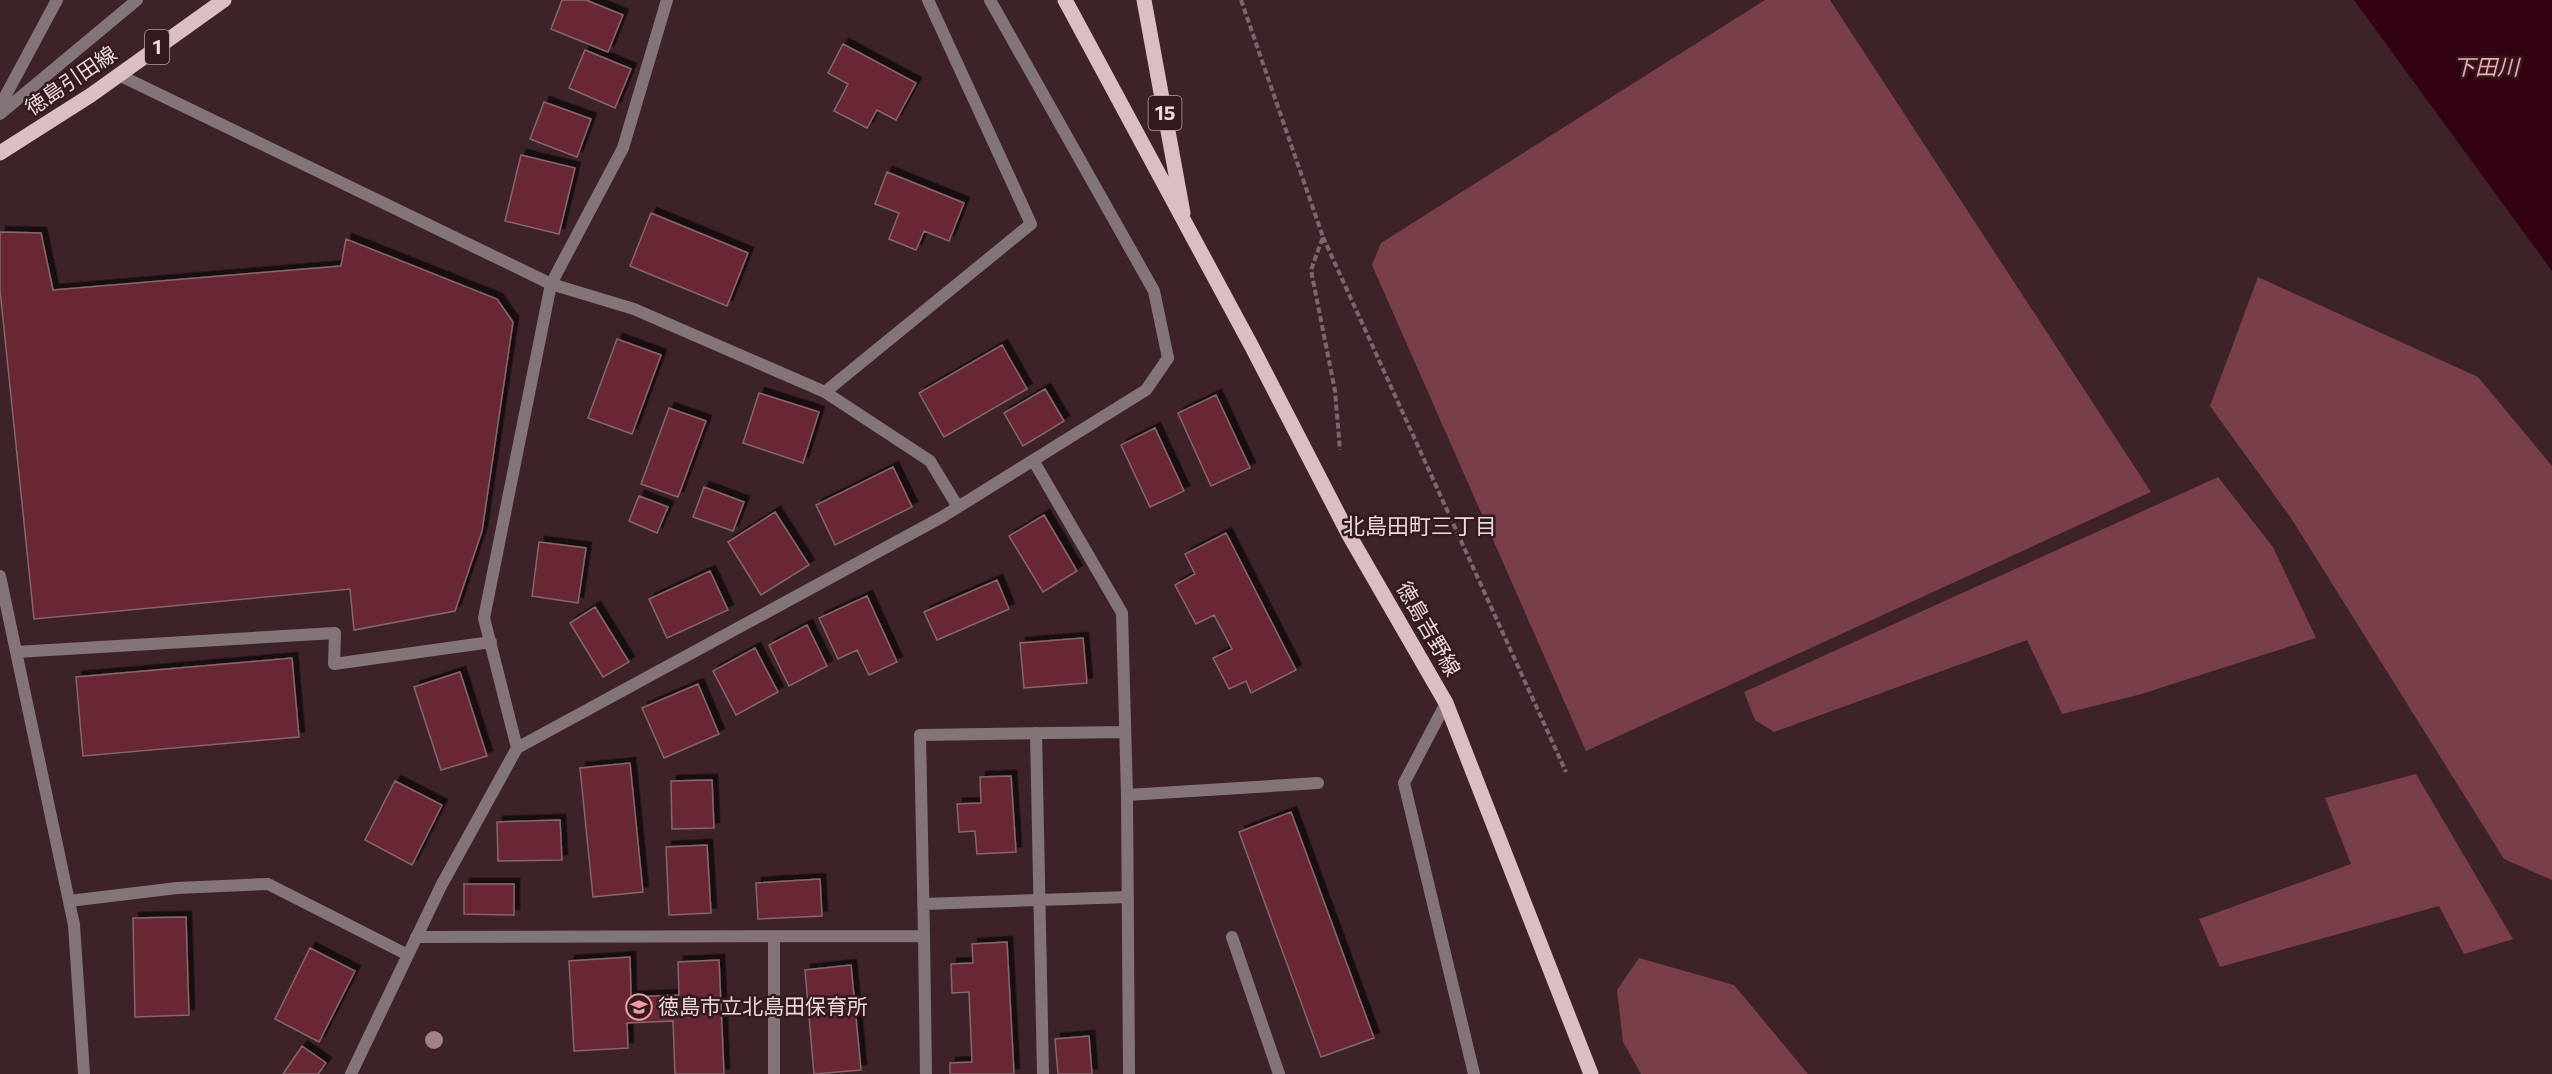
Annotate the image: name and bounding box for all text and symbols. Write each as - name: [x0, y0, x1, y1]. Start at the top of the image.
- road number: 1: [145, 30, 169, 64]
- street label: 徳島引田線: [20, 40, 121, 119]
- water label: 下田川: [2453, 53, 2521, 80]
- road number: 15: [1148, 96, 1182, 130]
- district label: 北島田町三丁目: [1343, 512, 1497, 539]
- street label: 徳島吉野線: [1392, 577, 1466, 680]
- school or university icon: 徳島市立北島田保育所: [624, 992, 654, 1022]
- place label: 徳島市立北島田保育所: [658, 993, 868, 1018]

